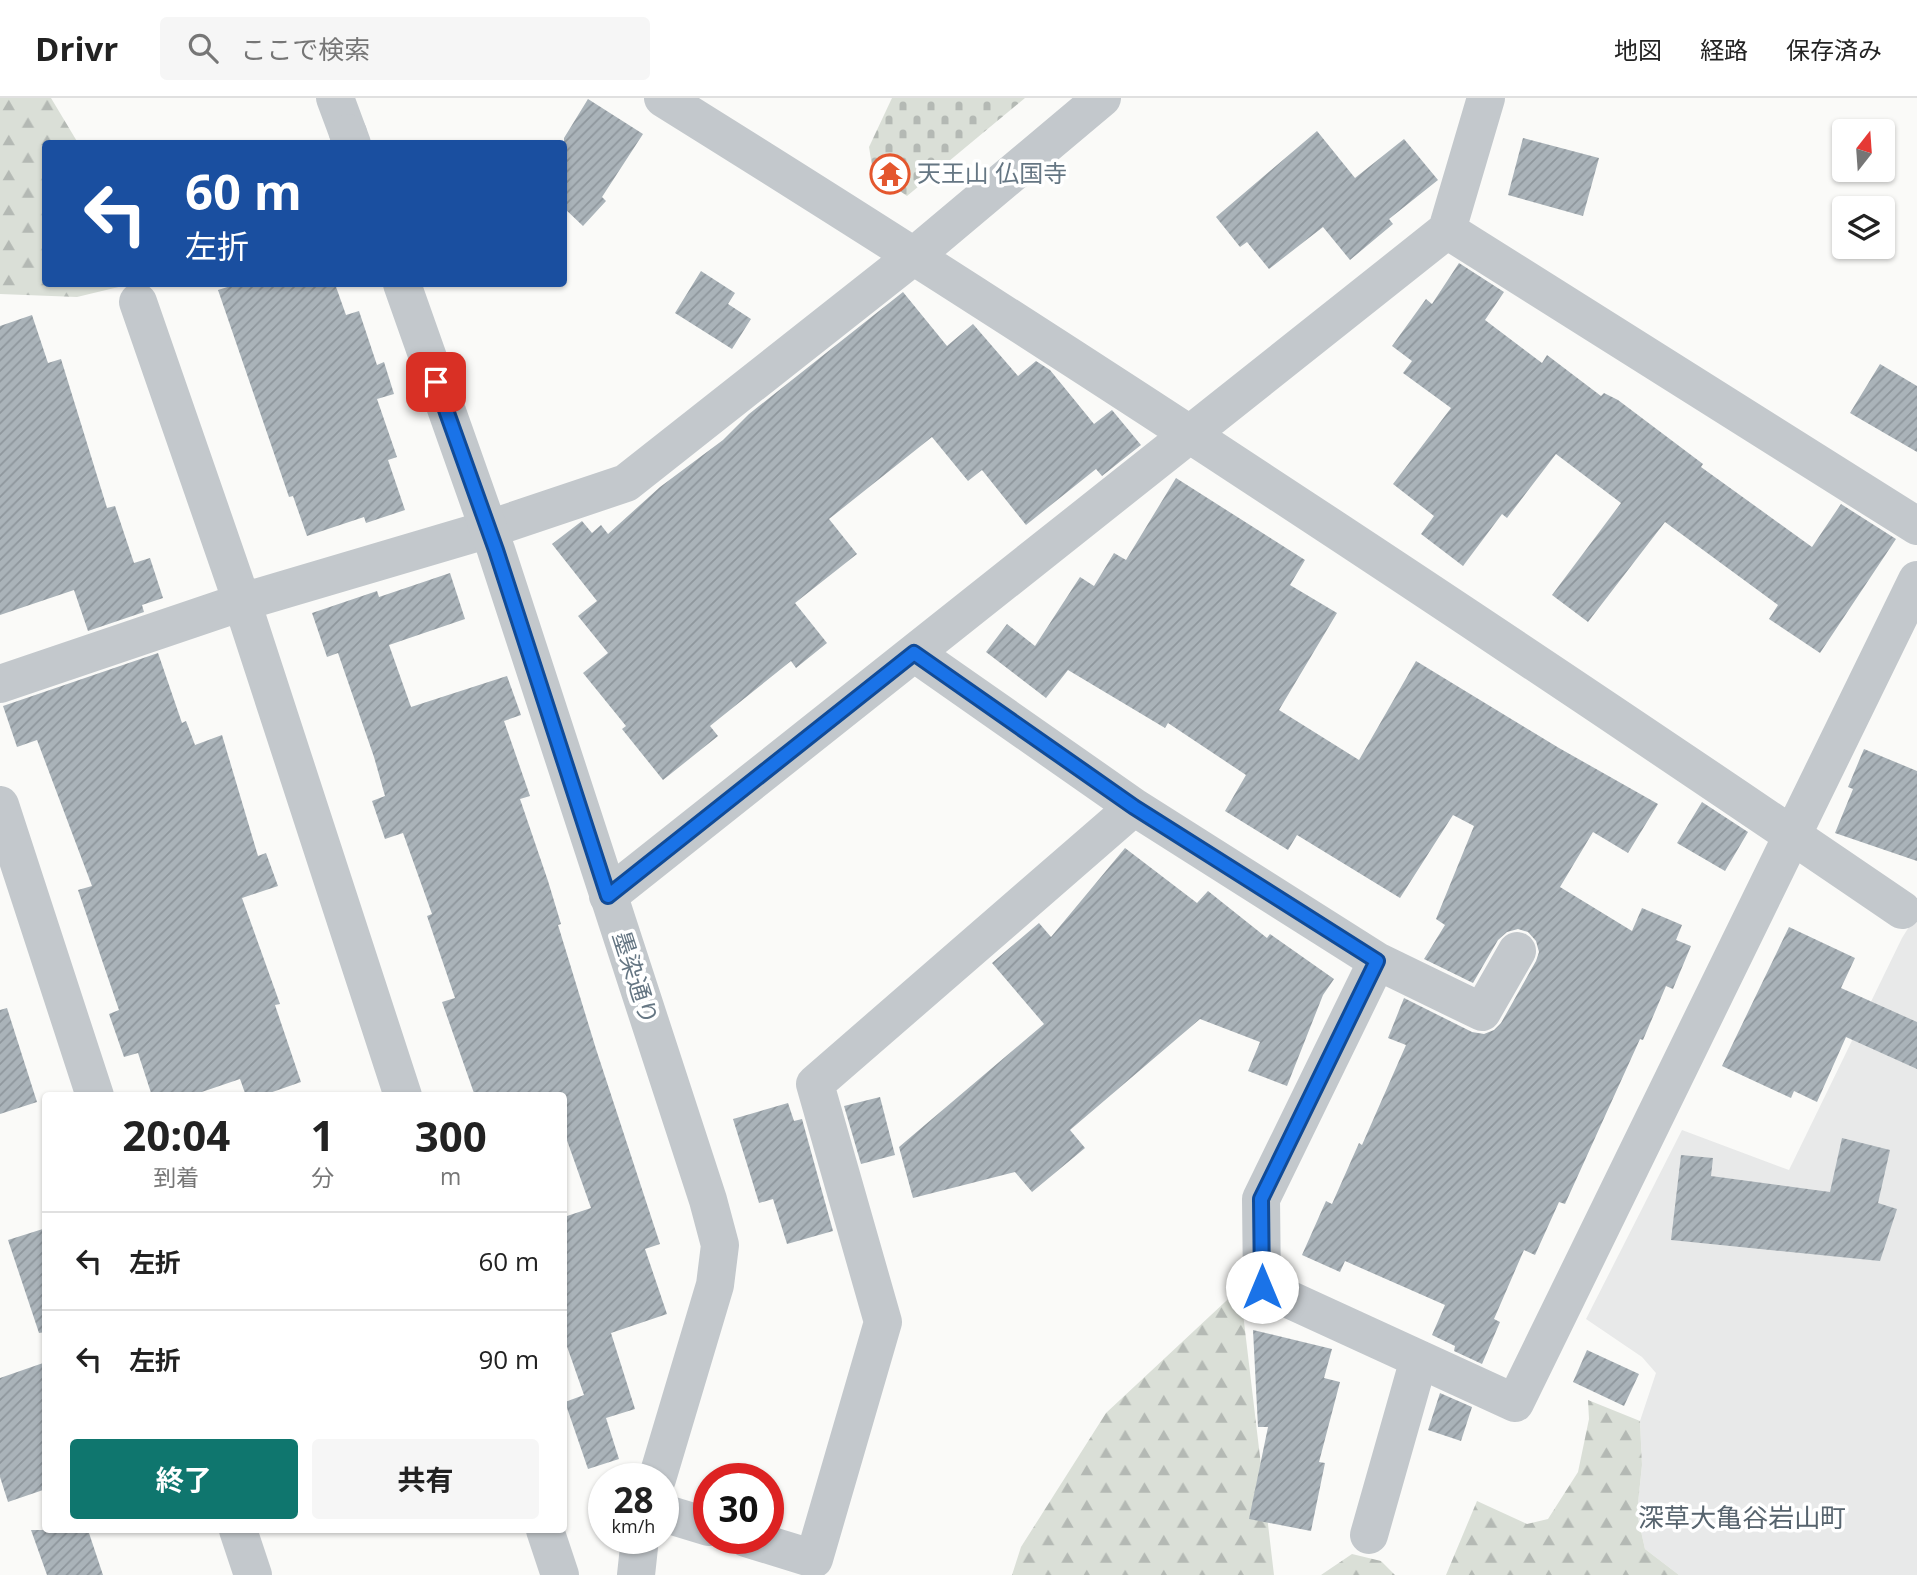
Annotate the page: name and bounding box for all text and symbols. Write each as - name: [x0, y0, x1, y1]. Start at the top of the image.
- search box: [160, 17, 650, 80]
- text: Drivr: [35, 26, 118, 71]
- icon: search: [184, 29, 222, 67]
- text: ここで検索: [240, 31, 370, 67]
- text: 地図: [1614, 33, 1662, 66]
- text: 経路: [1700, 33, 1748, 66]
- text: 保存済み: [1786, 33, 1882, 66]
- north arrow: [1832, 119, 1895, 182]
- map controls: [1832, 119, 1895, 259]
- temple icon: 天王山 仏国寺: [869, 153, 911, 195]
- place label: 天王山 仏国寺: [917, 156, 1067, 189]
- text: 60 m: [185, 158, 302, 224]
- icon: left: [70, 168, 161, 259]
- button: layers: [1832, 196, 1895, 259]
- text: 左折: [185, 224, 249, 267]
- pin: [406, 352, 466, 412]
- icon: arrive: [417, 363, 455, 401]
- street label: 墨染通り: [606, 927, 667, 1028]
- text: 20:04: [122, 1106, 230, 1163]
- text: 1: [310, 1106, 335, 1163]
- text: 300: [415, 1107, 487, 1164]
- text: m: [440, 1160, 461, 1192]
- text: 到着: [153, 1161, 199, 1193]
- text: 分: [311, 1161, 334, 1193]
- icon: left: [70, 1242, 108, 1280]
- text: 60 m: [478, 1243, 539, 1279]
- text: 左折: [129, 1244, 181, 1280]
- position arrow: [1225, 1250, 1299, 1324]
- icon: left: [70, 1340, 108, 1378]
- text: 90 m: [478, 1341, 539, 1377]
- text: 左折: [129, 1342, 181, 1378]
- button: 終了: [70, 1439, 298, 1519]
- button: 共有: [312, 1439, 539, 1519]
- speed limit sign: 30: [693, 1463, 784, 1554]
- text: 28: [613, 1476, 654, 1523]
- district label: 深草大亀谷岩山町: [1638, 1499, 1846, 1535]
- text: km/h: [612, 1514, 655, 1538]

